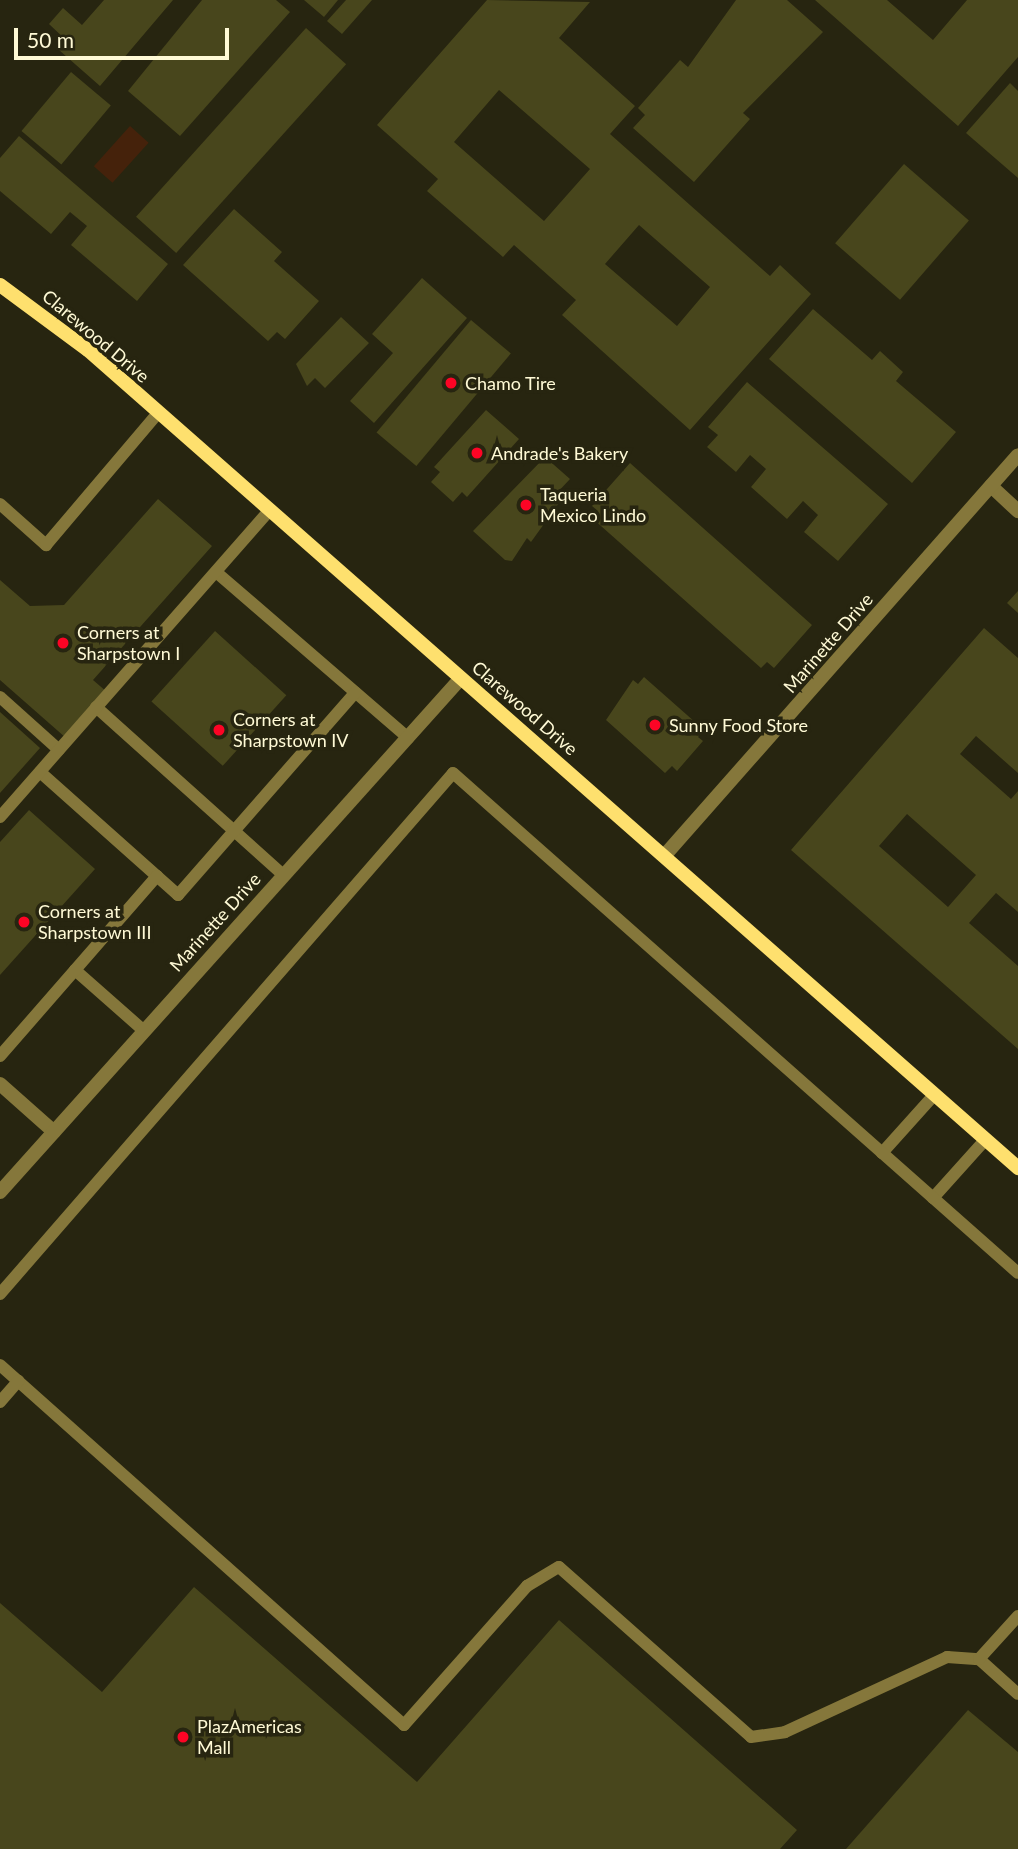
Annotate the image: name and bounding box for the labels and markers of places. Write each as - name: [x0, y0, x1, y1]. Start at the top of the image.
- place label: Chamo Tire: [465, 372, 556, 394]
- marker: Chamo Tire: [443, 375, 459, 391]
- place label: Andrade's Bakery: [491, 442, 628, 464]
- marker: Andrade's Bakery: [469, 445, 485, 461]
- place label: Taqueria Mexico Lindo: [540, 484, 646, 526]
- marker: Taqueria Mexico Lindo: [518, 497, 534, 513]
- place label: Corners at Sharpstown I: [77, 622, 180, 664]
- marker: Corners at Sharpstown I: [55, 635, 71, 651]
- place label: Corners at Sharpstown IV: [233, 709, 349, 752]
- place label: Sunny Food Store: [669, 714, 809, 736]
- marker: Sunny Food Store: [647, 717, 663, 733]
- marker: Corners at Sharpstown IV: [211, 722, 227, 738]
- place label: Corners at Sharpstown III: [38, 901, 151, 944]
- marker: Corners at Sharpstown III: [16, 914, 32, 930]
- place label: PlazAmericas Mall: [197, 1716, 302, 1758]
- marker: PlazAmericas Mall: [175, 1729, 191, 1745]

